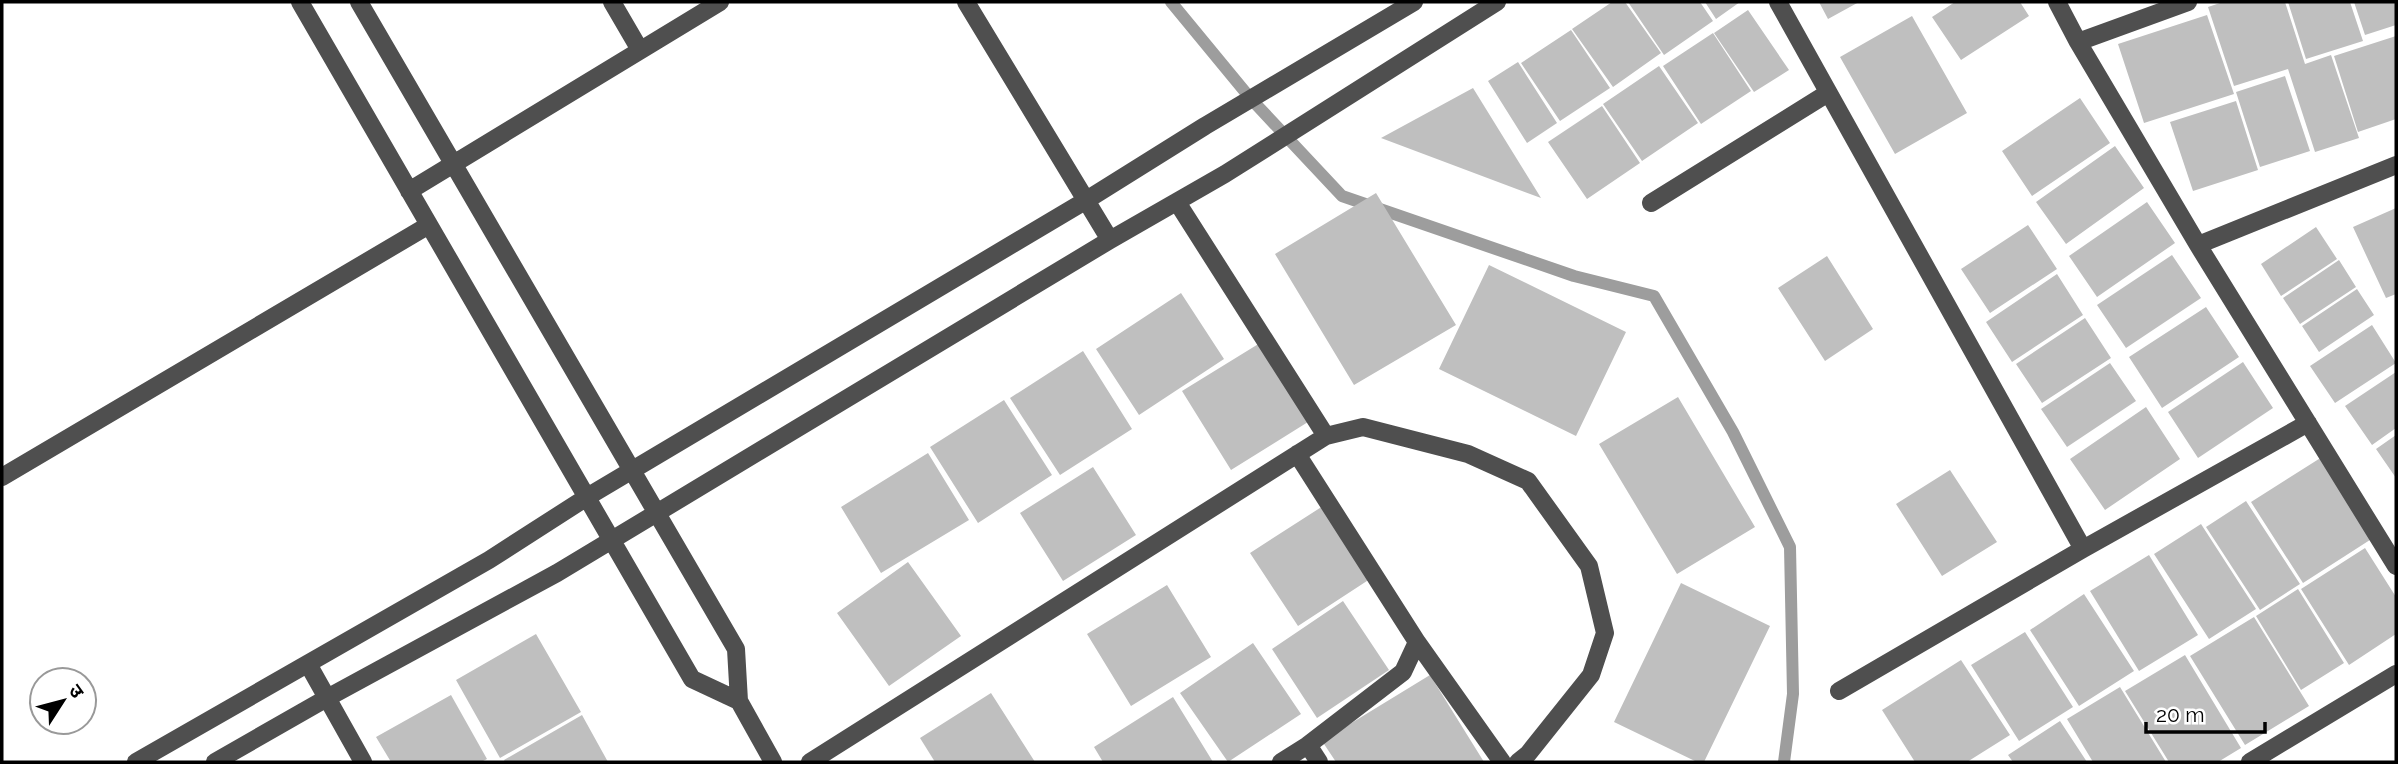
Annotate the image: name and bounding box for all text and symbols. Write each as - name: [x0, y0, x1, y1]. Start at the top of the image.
- north arrow: [28, 666, 98, 736]
- text: उ: [65, 680, 89, 703]
- scale bar: [2146, 690, 2265, 734]
- text: 20 m: [2156, 702, 2204, 727]

